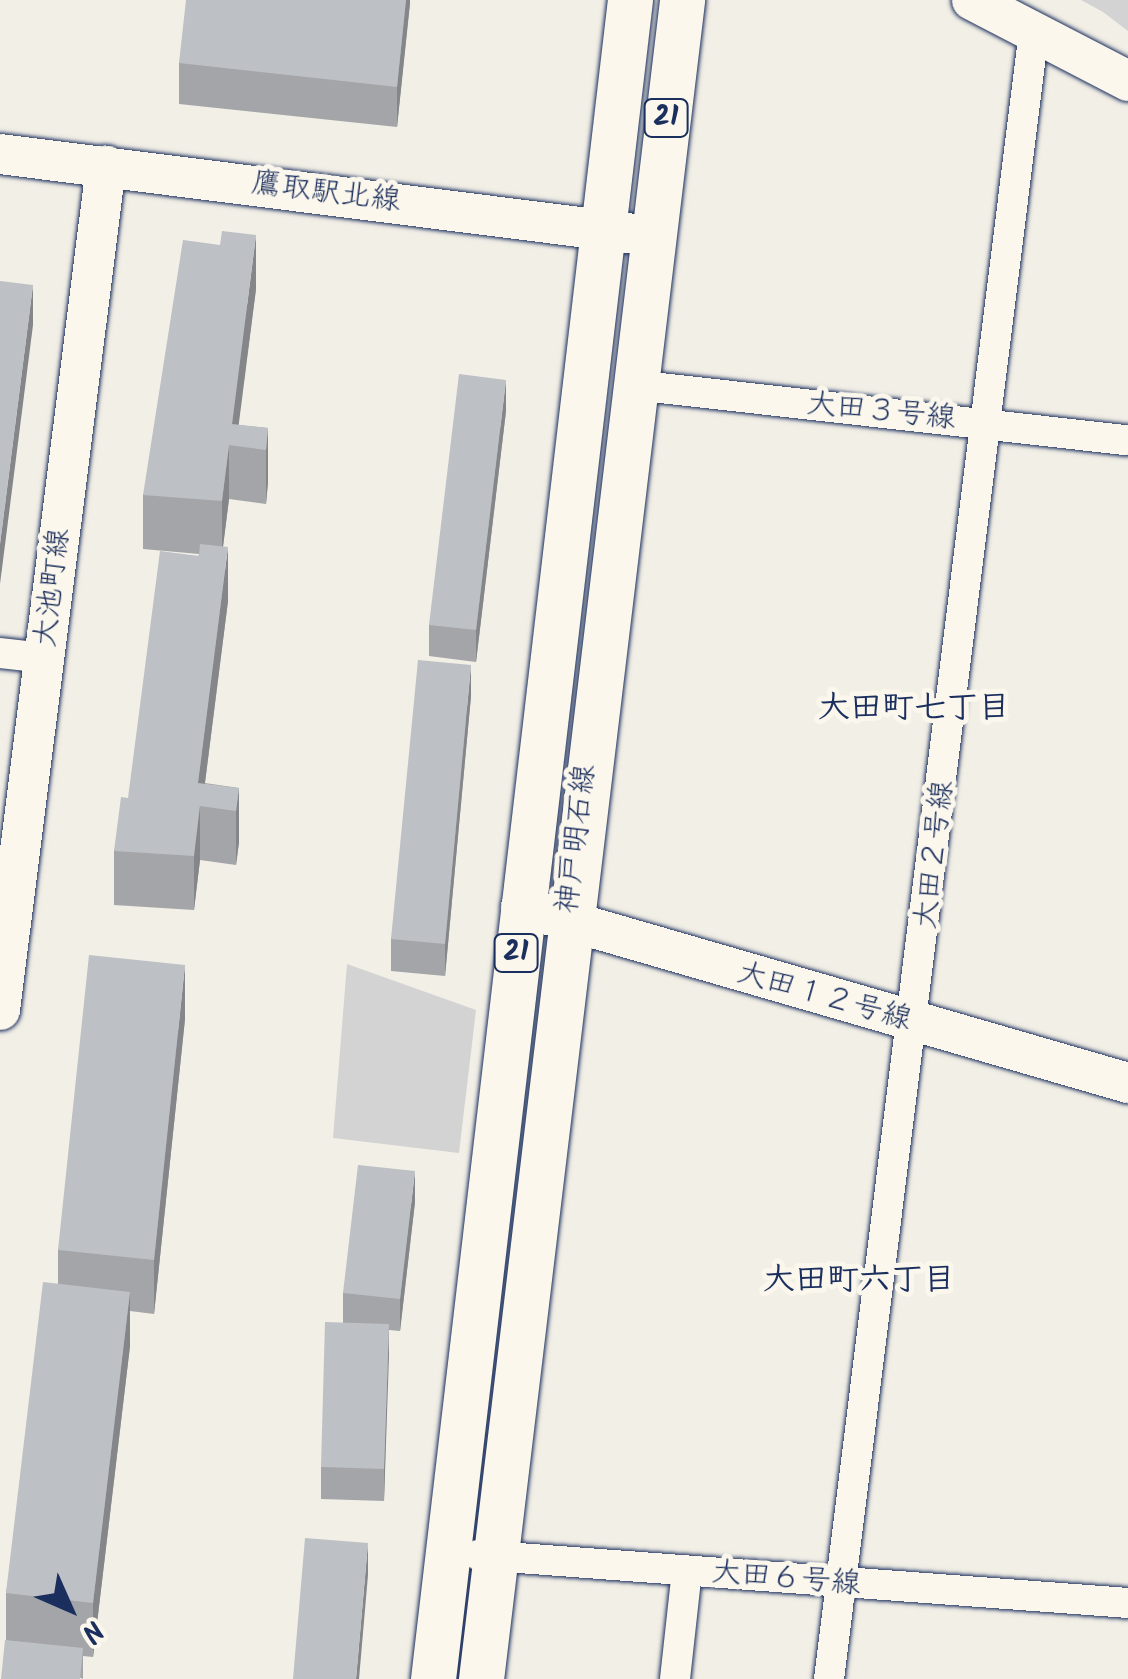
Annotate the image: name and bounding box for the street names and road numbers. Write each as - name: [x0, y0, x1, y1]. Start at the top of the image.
- road number: 21: [644, 95, 688, 141]
- street label: 鷹取駅北線: [249, 166, 403, 220]
- street label: 大田３号線: [805, 386, 957, 438]
- street label: 大池町線: [28, 526, 78, 650]
- street label: 神戸明石線: [550, 762, 604, 916]
- street label: 大田２号線: [908, 778, 962, 932]
- road number: 21: [494, 930, 538, 976]
- street label: 大田１２号線: [733, 955, 915, 1039]
- street label: 大田６号線: [710, 1555, 862, 1603]

